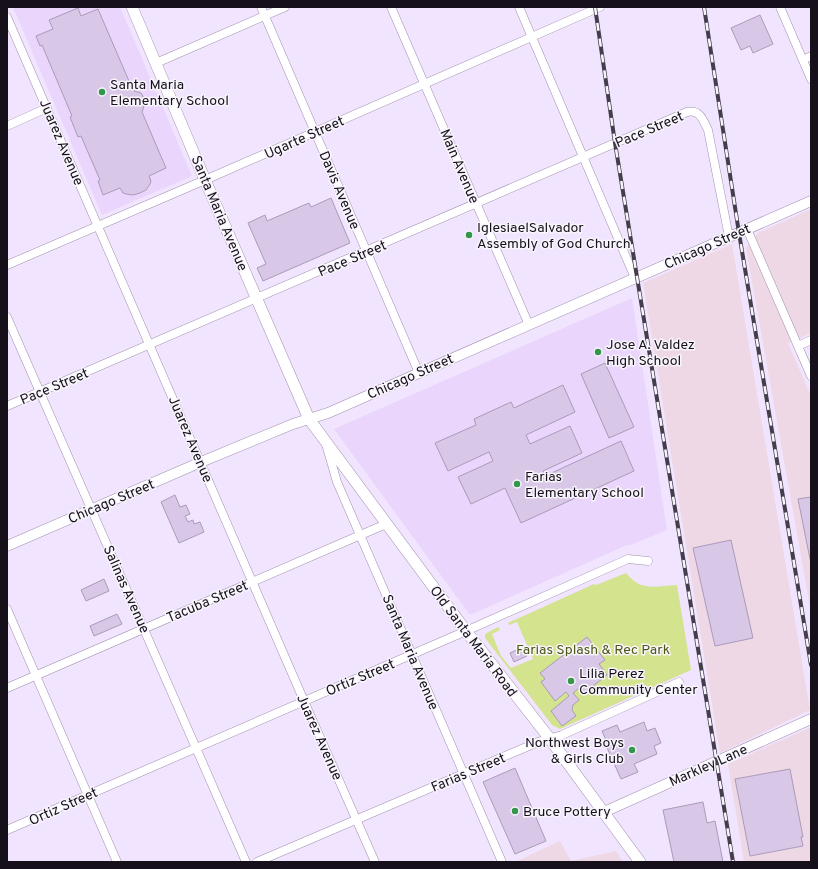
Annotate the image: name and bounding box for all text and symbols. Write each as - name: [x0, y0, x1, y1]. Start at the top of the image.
- place label: Santa Maria Elementary School: [110, 77, 229, 110]
- marker: Santa Maria Elementary School: [97, 87, 107, 97]
- street label: Juarez Avenue: [35, 97, 86, 188]
- street label: Pace Street: [613, 108, 686, 152]
- street label: Ugarte Street: [262, 113, 347, 163]
- street label: Main Avenue: [435, 127, 482, 206]
- street label: Davis Avenue: [314, 149, 363, 232]
- street label: Santa Maria Avenue: [187, 153, 251, 274]
- place label: IglesiaelSalvador Assembly of God Church: [477, 220, 631, 253]
- street label: Chicago Street: [662, 221, 753, 274]
- marker: IglesiaelSalvador Assembly of God Church: [464, 230, 474, 240]
- street label: Pace Street: [316, 237, 389, 281]
- place label: Jose A. Valdez High School: [606, 337, 695, 370]
- marker: Jose A. Valdez High School: [593, 347, 603, 357]
- street label: Chicago Street: [365, 351, 456, 404]
- street label: Pace Street: [18, 365, 91, 409]
- street label: Juarez Avenue: [164, 394, 215, 485]
- place label: Farias Elementary School: [525, 469, 644, 502]
- street label: Chicago Street: [66, 477, 157, 528]
- marker: Farias Elementary School: [512, 479, 522, 489]
- street label: Salinas Avenue: [99, 543, 153, 636]
- street label: Tacuba Street: [164, 578, 251, 627]
- street label: Old Santa Maria Road: [425, 583, 520, 701]
- street label: Santa Maria Avenue: [378, 592, 442, 713]
- park label: Farias Splash & Rec Park: [516, 642, 670, 659]
- street label: Ortiz Street: [323, 656, 398, 701]
- place label: Lilia Perez Community Center: [579, 666, 698, 699]
- marker: Lilia Perez Community Center: [566, 676, 576, 686]
- street label: Juarez Avenue: [292, 692, 345, 783]
- place label: Northwest Boys & Girls Club: [525, 735, 624, 768]
- street label: Markley Lane: [667, 742, 750, 791]
- marker: Northwest Boys & Girls Club: [627, 745, 637, 755]
- street label: Farias Street: [429, 750, 508, 797]
- street label: Ortiz Street: [27, 785, 101, 830]
- place label: Bruce Pottery: [523, 804, 611, 821]
- marker: Bruce Pottery: [510, 806, 520, 816]

